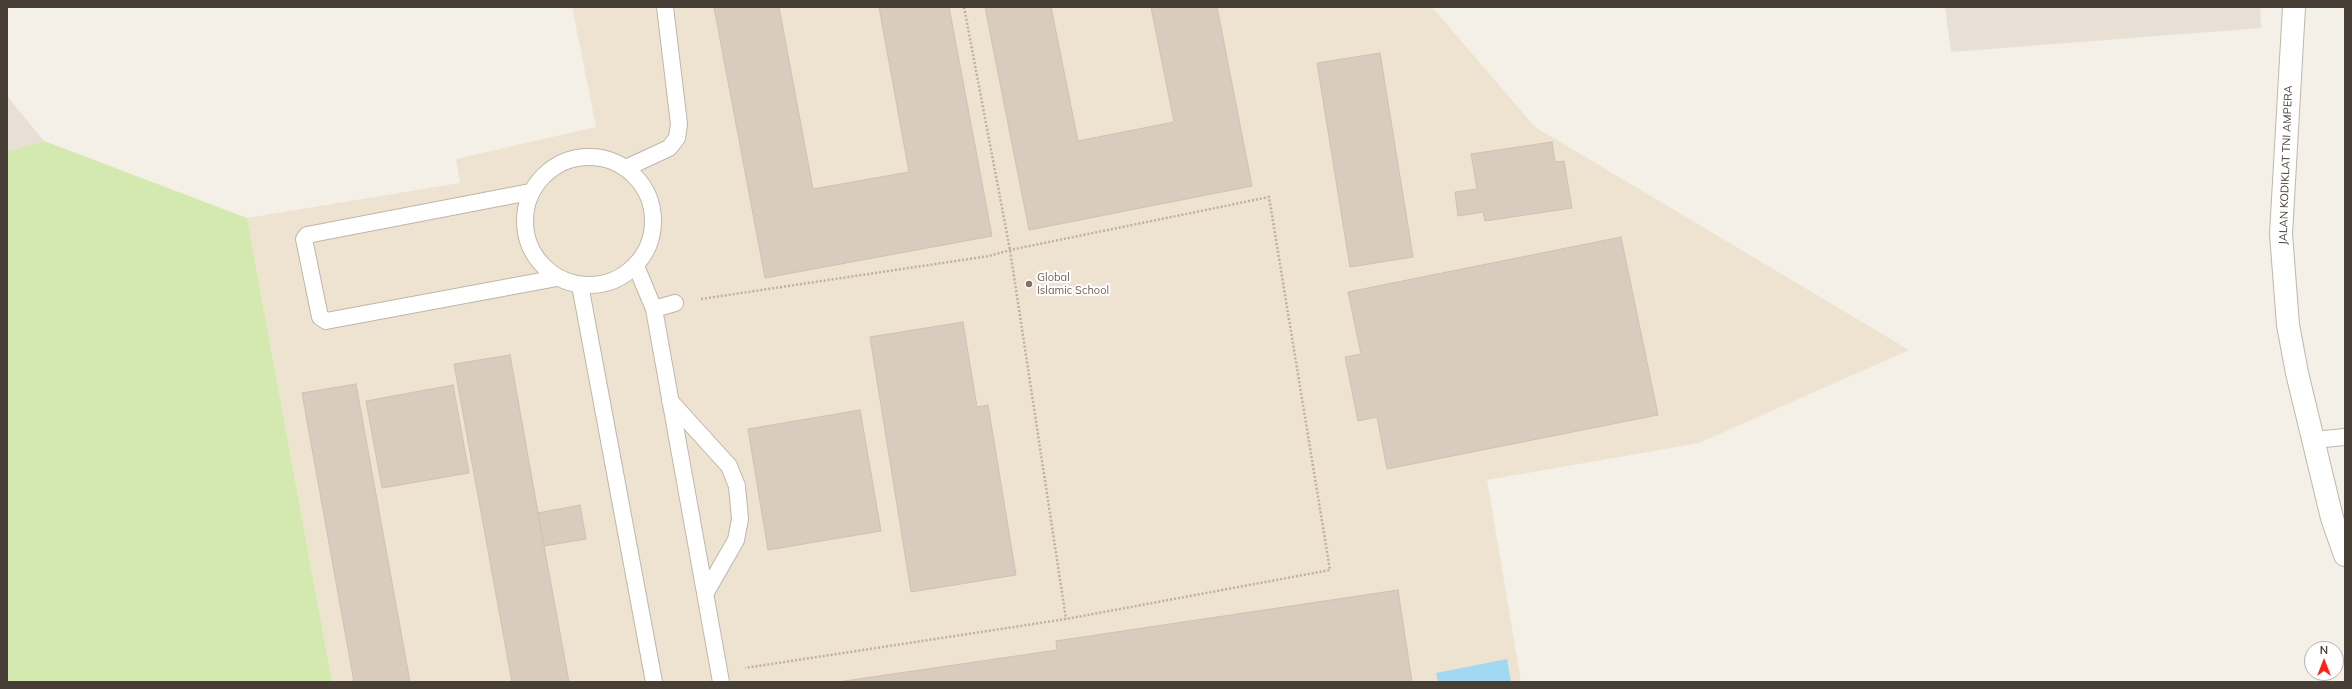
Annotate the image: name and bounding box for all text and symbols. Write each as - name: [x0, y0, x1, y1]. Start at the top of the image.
- street label: JALAN KODIKLAT TNI AMPERA: [2277, 85, 2295, 245]
- place label: Global Islamic School: [1037, 271, 1109, 297]
- marker: Global Islamic School: [1024, 279, 1034, 289]
- north arrow: [2304, 641, 2344, 681]
- text: N: [2320, 643, 2328, 657]

